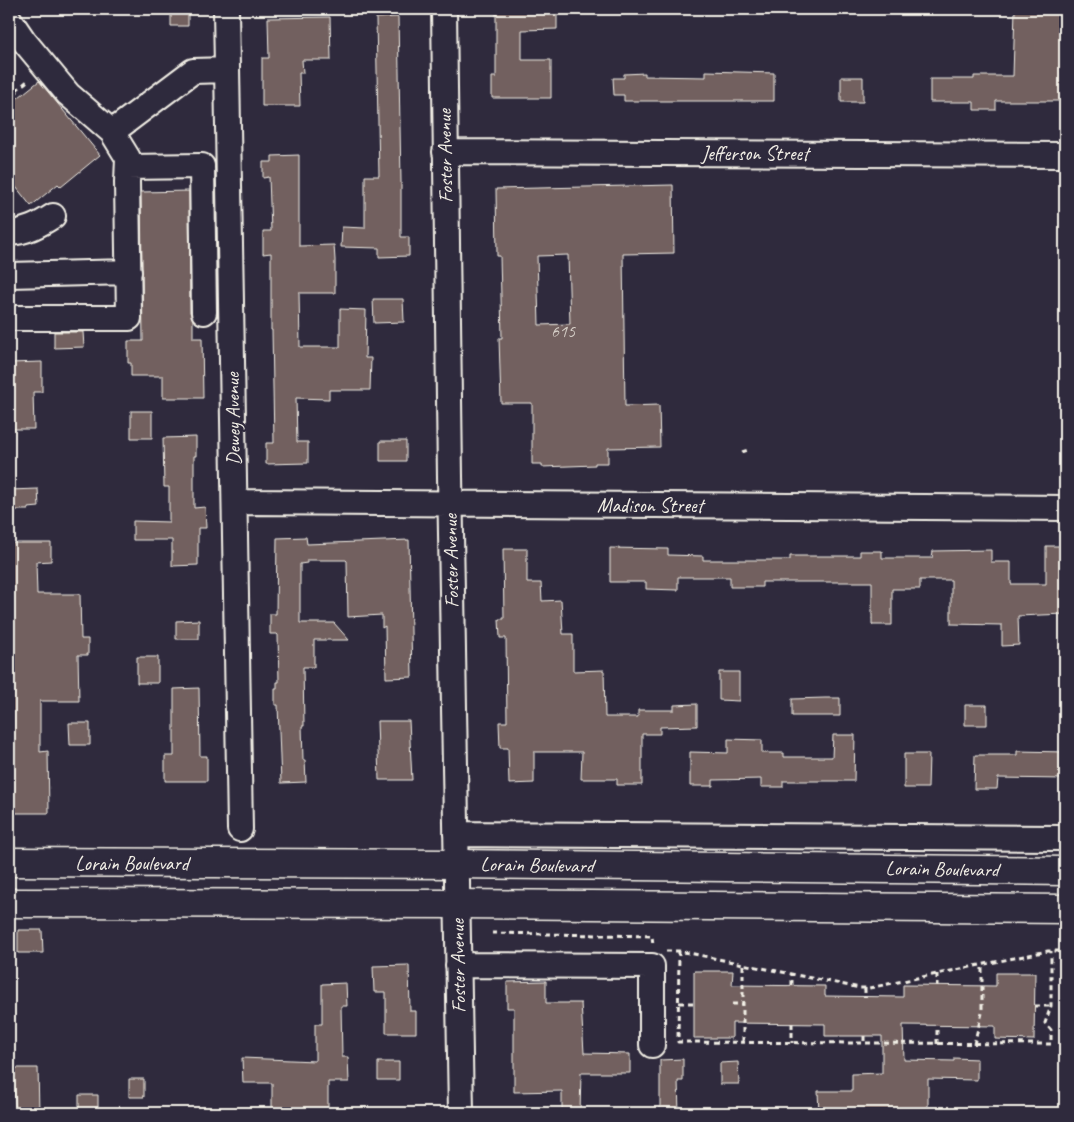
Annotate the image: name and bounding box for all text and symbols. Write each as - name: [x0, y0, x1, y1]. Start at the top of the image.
- street label: Foster Avenue: [432, 107, 458, 203]
- street label: Jefferson Street: [700, 141, 812, 166]
- house number: 615: [551, 320, 576, 342]
- street label: Dewey Avenue: [220, 371, 246, 466]
- street label: Madison Street: [597, 493, 706, 518]
- street label: Foster Avenue: [438, 512, 464, 608]
- street label: Lorain Boulevard: [75, 851, 192, 876]
- street label: Lorain Boulevard: [480, 852, 597, 879]
- street label: Lorain Boulevard: [885, 856, 1002, 883]
- street label: Foster Avenue: [445, 917, 471, 1013]

